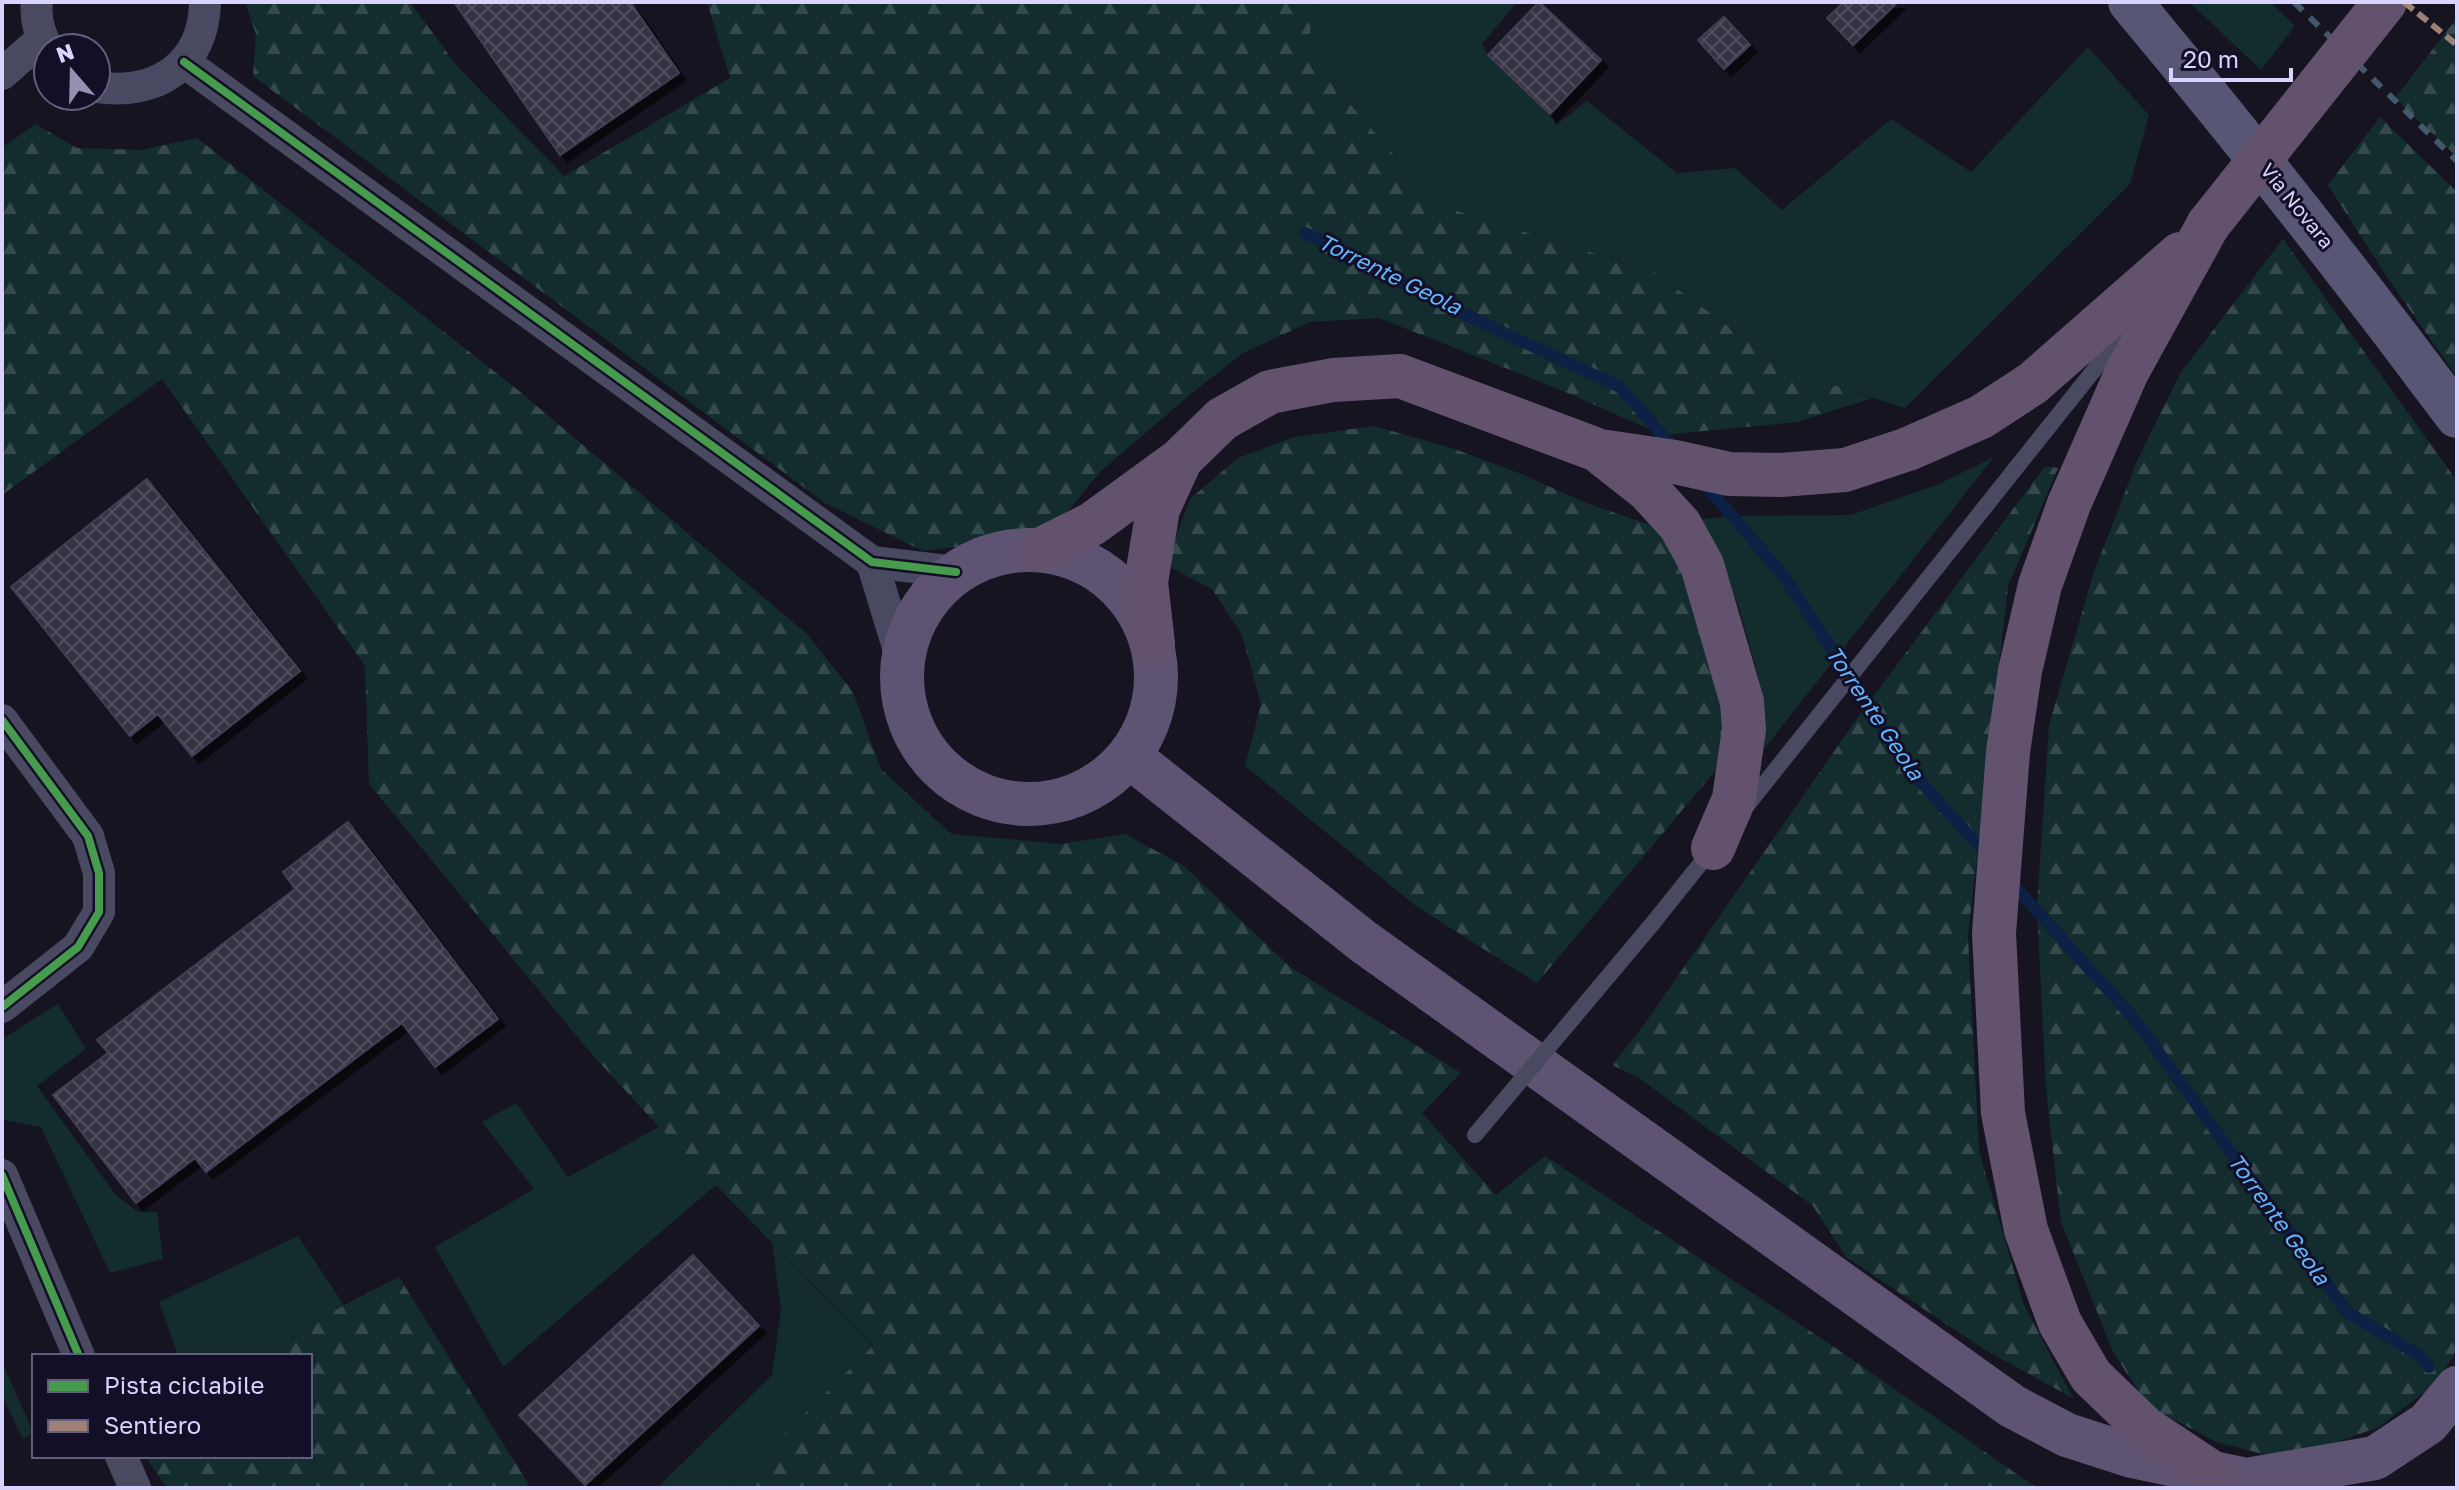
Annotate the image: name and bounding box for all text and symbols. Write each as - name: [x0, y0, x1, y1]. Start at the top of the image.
- north arrow: [32, 32, 112, 112]
- scale bar: [2171, 32, 2291, 82]
- text: N: [53, 37, 77, 68]
- text: 20 m: [2183, 44, 2239, 73]
- street label: Via Novara: [2256, 158, 2339, 253]
- water label: Torrente Geola: [1314, 227, 1468, 321]
- water label: Torrente Geola: [1821, 641, 1931, 786]
- water label: Torrente Geola: [2223, 1148, 2337, 1291]
- legend: [32, 1354, 312, 1458]
- text: Pista ciclabile: [104, 1370, 264, 1399]
- text: Sentiero: [104, 1410, 201, 1439]

